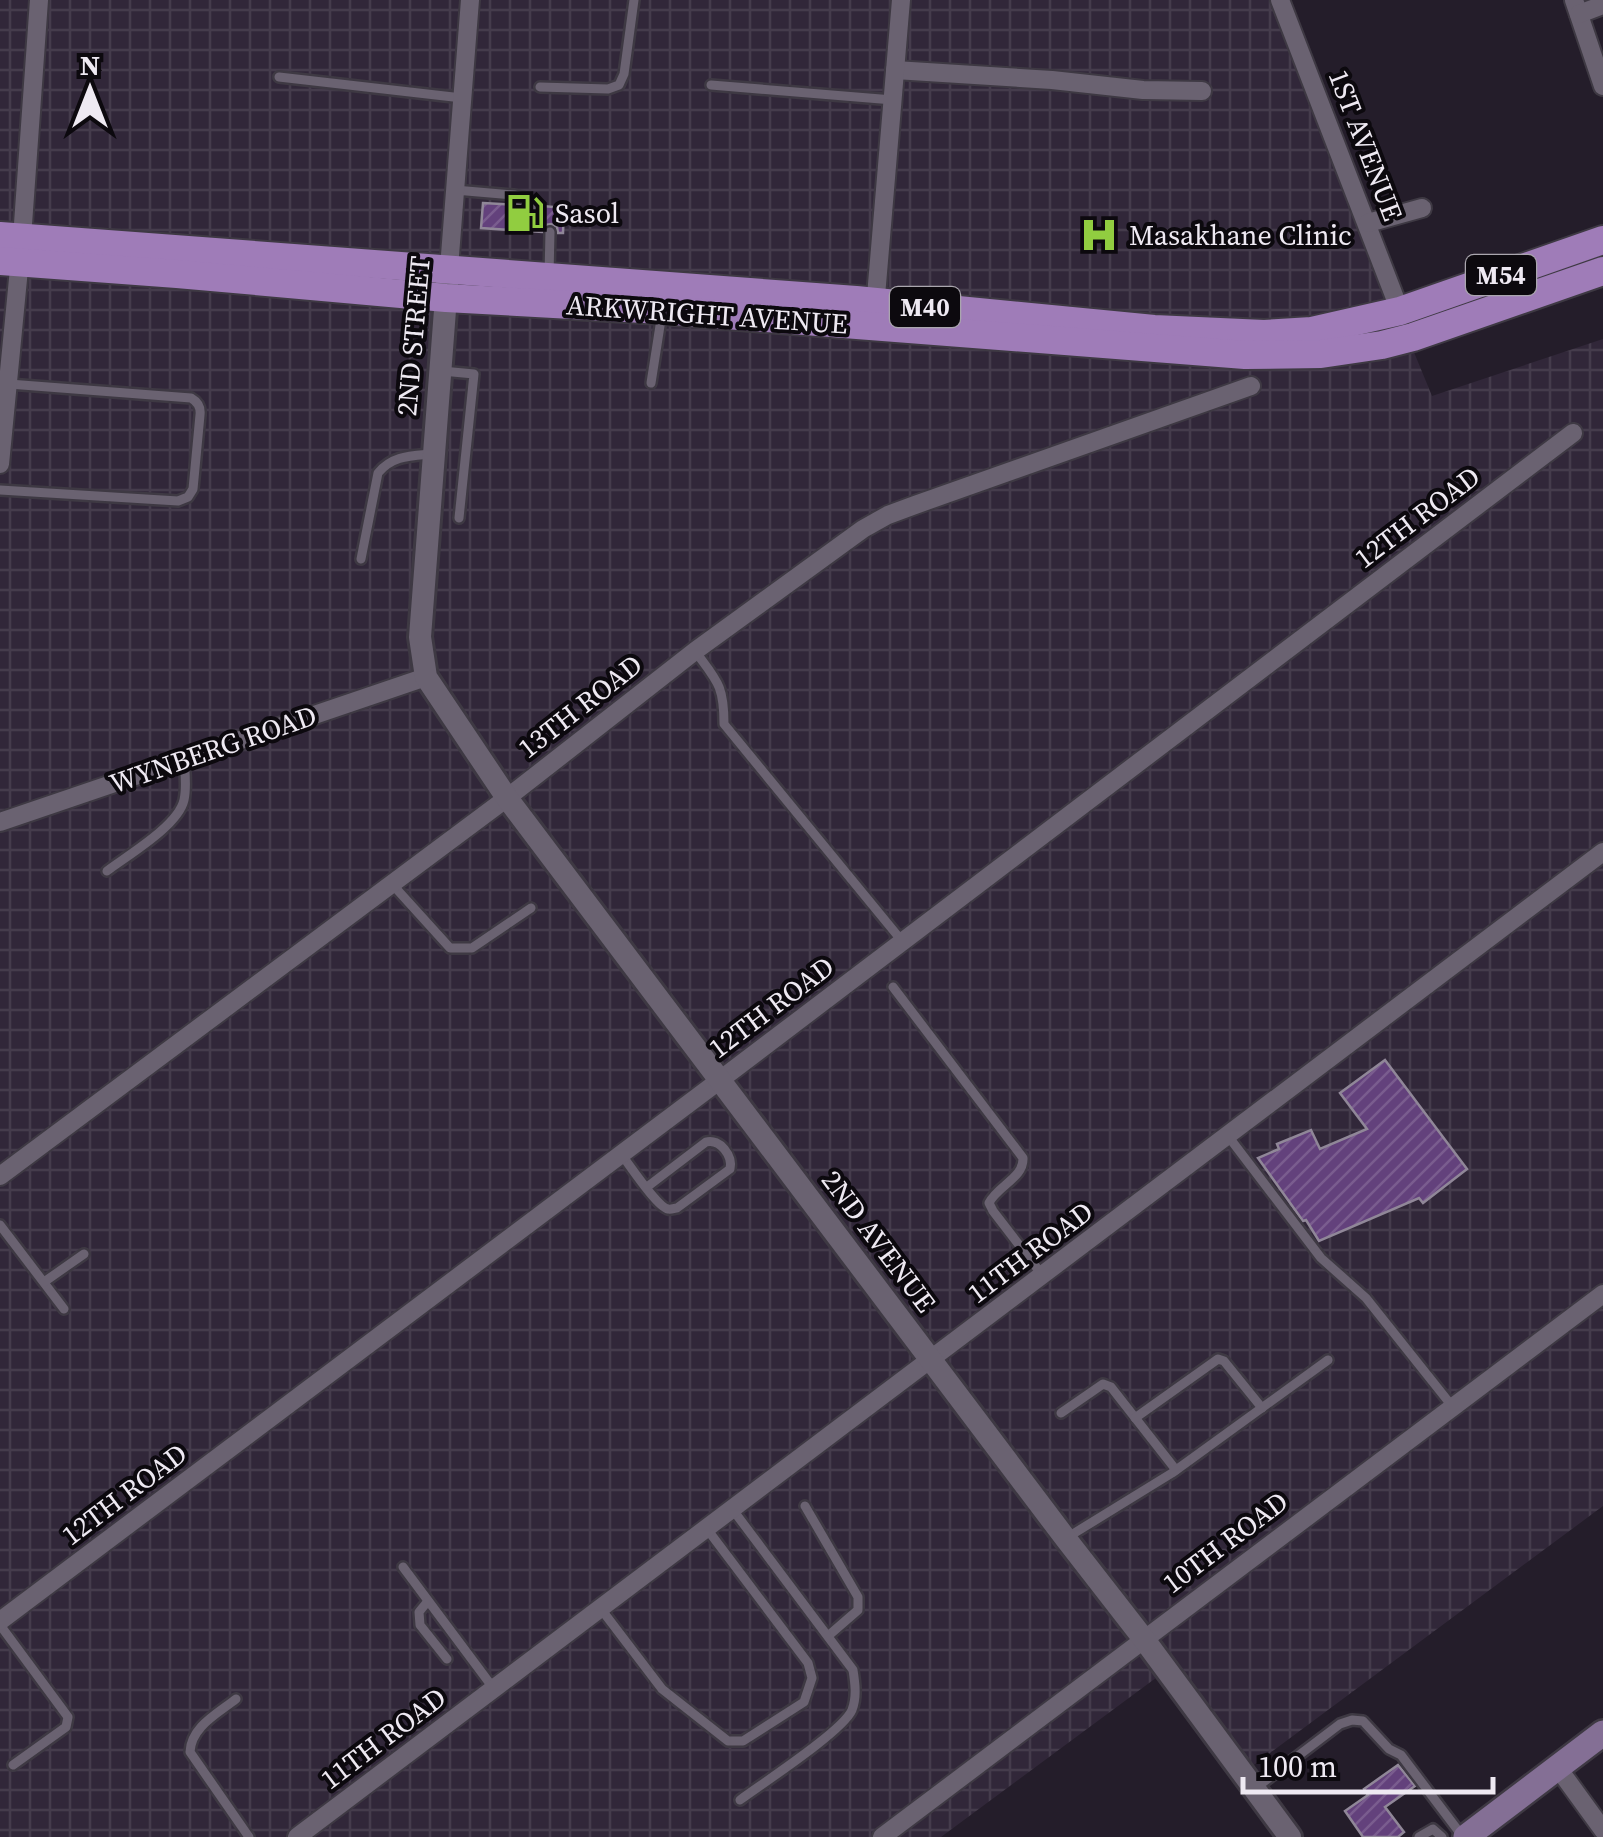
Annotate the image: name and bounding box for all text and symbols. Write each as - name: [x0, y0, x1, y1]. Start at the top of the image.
- north arrow: [40, 40, 140, 140]
- text: N: [80, 46, 100, 84]
- street label: 1ST AVENUE: [1320, 64, 1412, 226]
- fuel station icon: Sasol: [504, 192, 546, 234]
- place label: Sasol: [555, 194, 619, 232]
- hospital icon: Masakhane Clinic: [1078, 214, 1120, 256]
- place label: Masakhane Clinic: [1129, 216, 1352, 254]
- street label: 2ND STREET: [387, 254, 439, 418]
- road number: M54: [1466, 255, 1536, 295]
- street label: ARKWRIGHT AVENUE: [565, 285, 849, 343]
- road number: M40: [890, 287, 960, 327]
- street label: 12TH ROAD: [1346, 457, 1488, 577]
- street label: 13TH ROAD: [510, 645, 650, 767]
- street label: WYNBERG ROAD: [104, 696, 322, 802]
- street label: 12TH ROAD: [700, 947, 842, 1067]
- street label: 2ND AVENUE: [813, 1162, 945, 1320]
- street label: 11TH ROAD: [959, 1192, 1101, 1312]
- street label: 12TH ROAD: [53, 1434, 195, 1554]
- street label: 10TH ROAD: [1154, 1482, 1296, 1602]
- street label: 11TH ROAD: [312, 1678, 454, 1798]
- scale bar: [1243, 1732, 1493, 1794]
- text: 100 m: [1258, 1746, 1337, 1787]

